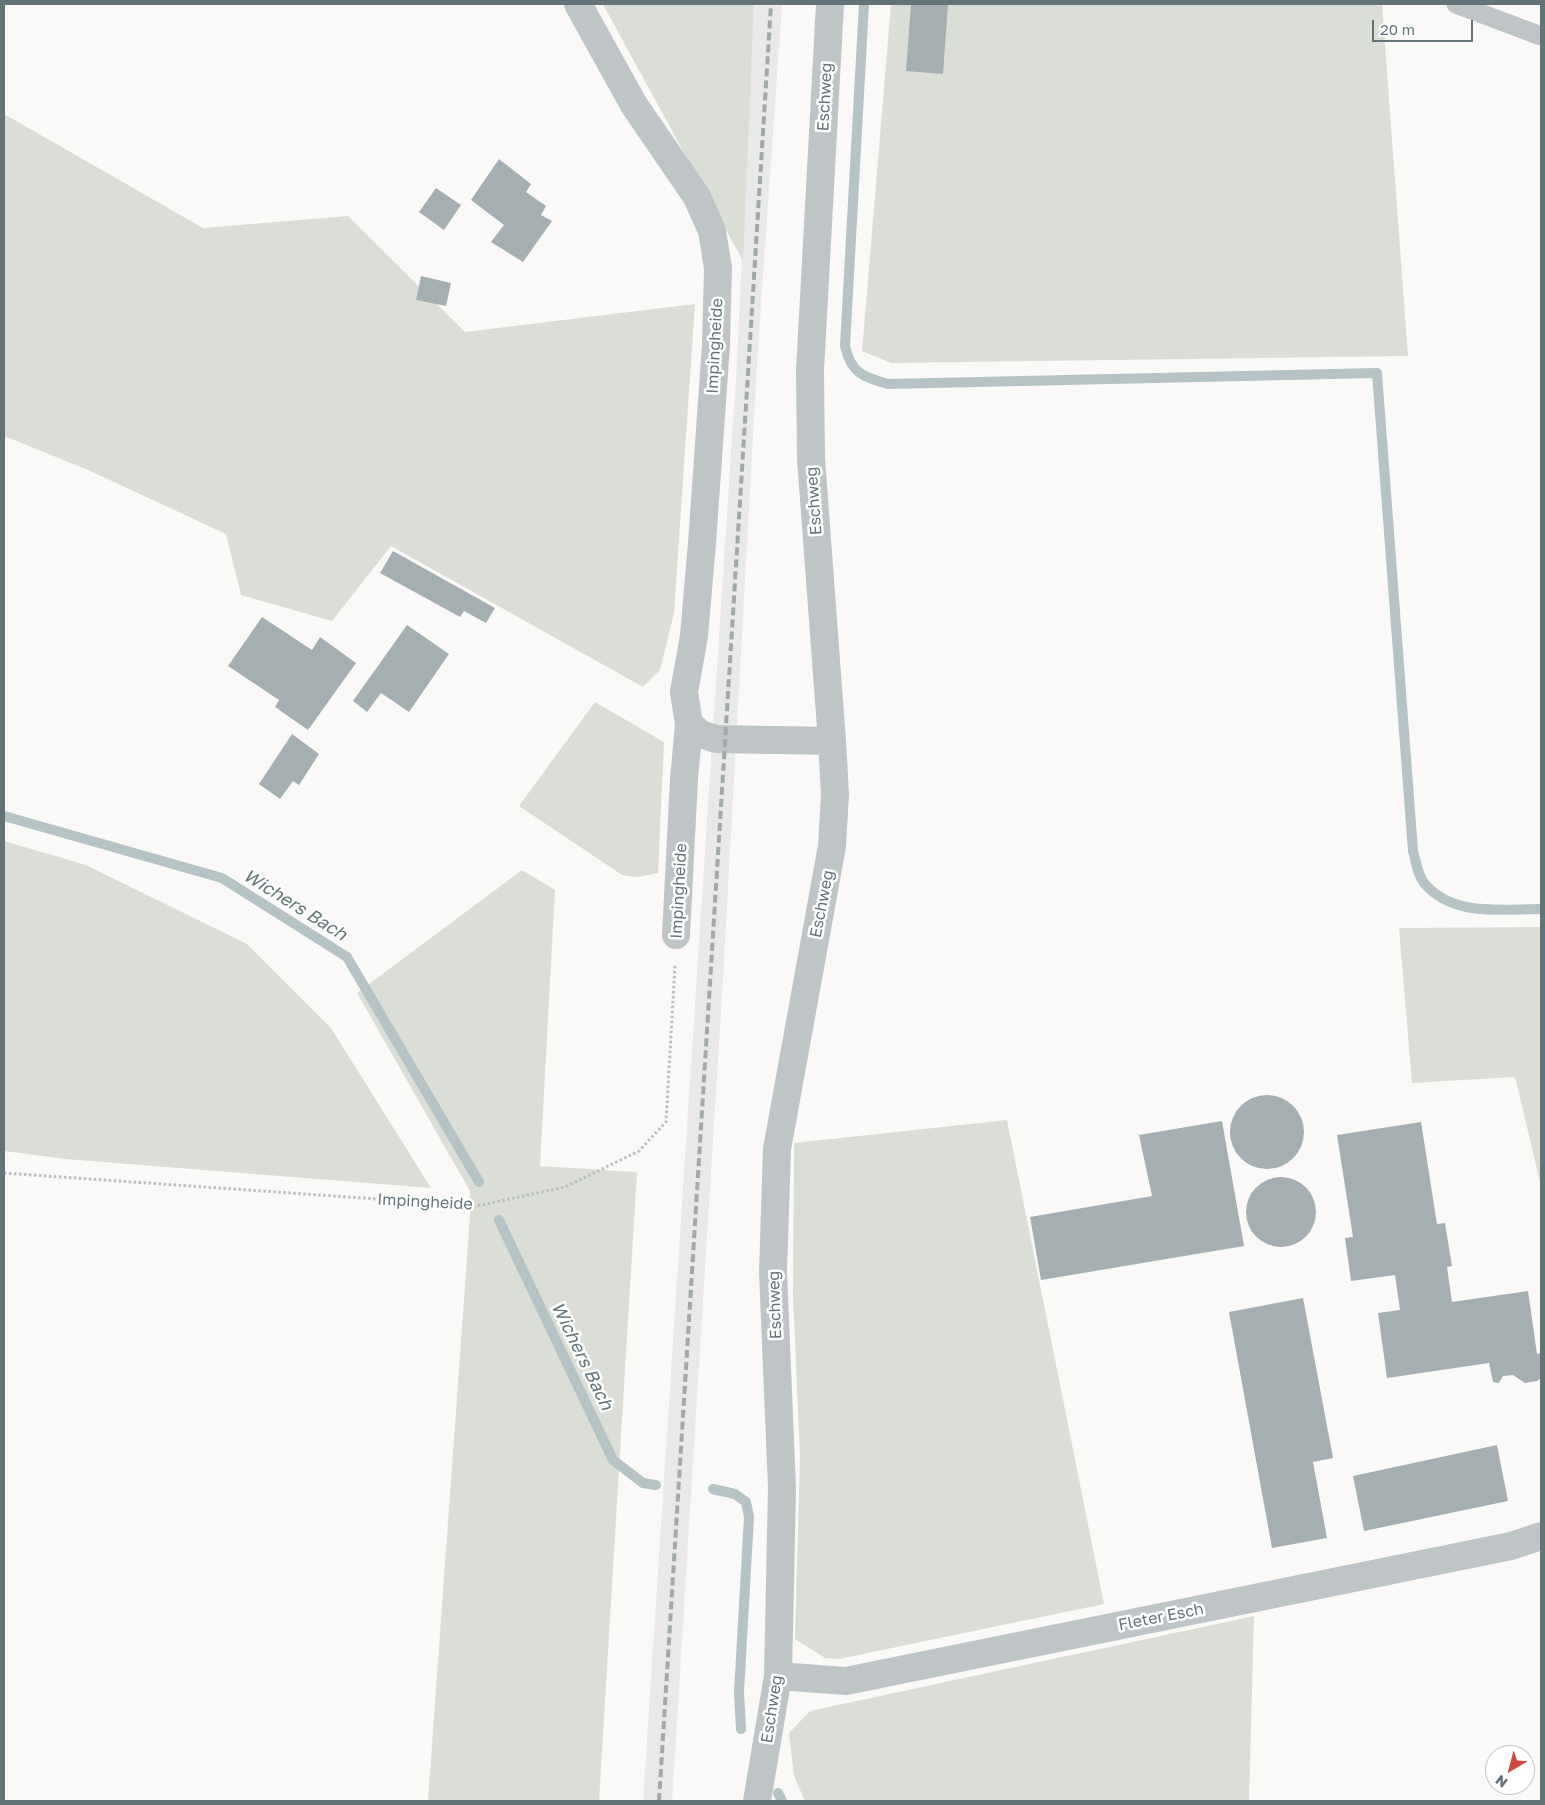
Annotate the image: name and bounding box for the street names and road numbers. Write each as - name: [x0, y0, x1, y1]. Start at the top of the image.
- street label: Eschweg: [814, 62, 836, 132]
- street label: Impingheide: [703, 298, 727, 394]
- street label: Eschweg: [802, 466, 826, 536]
- street label: Impingheide: [667, 843, 691, 939]
- street label: Eschweg: [806, 869, 838, 939]
- street label: Impingheide: [377, 1190, 473, 1214]
- street label: Eschweg: [764, 1270, 786, 1340]
- street label: Fleter Esch: [1117, 1599, 1205, 1635]
- street label: Eschweg: [757, 1674, 787, 1744]

